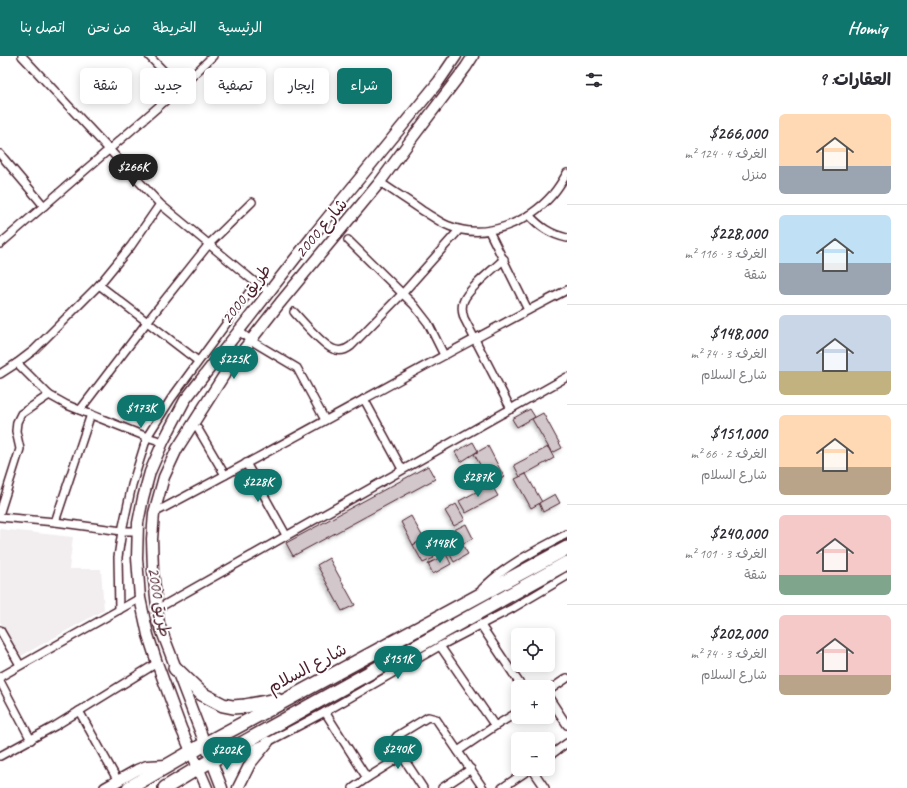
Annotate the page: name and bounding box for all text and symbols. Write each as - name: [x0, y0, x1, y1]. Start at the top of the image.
- text: Homiq: [848, 16, 887, 40]
- text: اتصل بنا: [20, 19, 65, 36]
- text: من نحن: [87, 19, 131, 36]
- text: الخريطة: [153, 19, 196, 36]
- text: الرئيسية: [218, 19, 262, 36]
- chip: شقة: [80, 68, 132, 104]
- chip: جديد: [140, 68, 196, 104]
- chip: تصفية: [204, 68, 266, 104]
- chip: إيجار: [274, 68, 329, 104]
- chip: شراء: [337, 68, 392, 104]
- icon: filters: [583, 69, 605, 91]
- text: العقارات: 9: [819, 69, 891, 90]
- text: $266,000: [709, 123, 767, 144]
- icon: home: [811, 130, 859, 178]
- text: الغرف: 4 · 124 m²: [685, 146, 767, 162]
- pin: $266K: [105, 154, 161, 188]
- text: $266K: [118, 159, 148, 175]
- text: منزل: [741, 167, 767, 183]
- street label: شارع 2000: [290, 194, 353, 263]
- text: $228,000: [710, 223, 767, 244]
- icon: home: [811, 231, 859, 279]
- text: الغرف: 3 · 116 m²: [685, 246, 767, 262]
- street label: طريق 2000: [216, 260, 276, 328]
- text: شقة: [744, 267, 767, 283]
- text: $148,000: [710, 323, 767, 344]
- icon: home: [811, 331, 859, 379]
- pin: $225K: [206, 346, 262, 380]
- text: الغرف: 3 · 74 m²: [690, 346, 767, 362]
- text: $225K: [219, 351, 249, 367]
- text: شارع السلام: [701, 367, 767, 383]
- pin: $173K: [113, 395, 169, 429]
- text: $173K: [126, 400, 156, 416]
- text: $151,000: [710, 423, 767, 444]
- icon: home: [811, 431, 859, 479]
- text: الغرف: 2 · 66 m²: [690, 446, 767, 462]
- pin: $287K: [450, 464, 506, 498]
- text: شارع السلام: [701, 467, 767, 483]
- pin: $228K: [230, 469, 286, 503]
- text: $287K: [463, 469, 493, 485]
- text: $228K: [243, 474, 273, 490]
- text: $240,000: [710, 523, 767, 544]
- pin: $148K: [412, 530, 468, 564]
- icon: home: [811, 531, 859, 579]
- text: $148K: [425, 535, 455, 551]
- text: الغرف: 3 · 101 m²: [685, 546, 767, 562]
- street label: طريق 2000: [144, 565, 176, 639]
- text: شقة: [744, 567, 767, 583]
- text: $202,000: [710, 623, 767, 644]
- map controls: [511, 628, 555, 776]
- button: locate: [511, 628, 555, 672]
- icon: home: [811, 631, 859, 679]
- street label: شارع السلام: [264, 638, 351, 699]
- pin: $151K: [370, 646, 426, 680]
- text: الغرف: 3 · 74 m²: [690, 646, 767, 662]
- text: $151K: [383, 651, 413, 667]
- text: شارع السلام: [701, 667, 767, 683]
- button: +: [511, 680, 555, 724]
- button: −: [511, 732, 555, 776]
- pin: $240K: [370, 736, 426, 770]
- pin: $202K: [199, 737, 255, 771]
- text: $240K: [383, 741, 413, 757]
- text: $202K: [212, 742, 242, 758]

